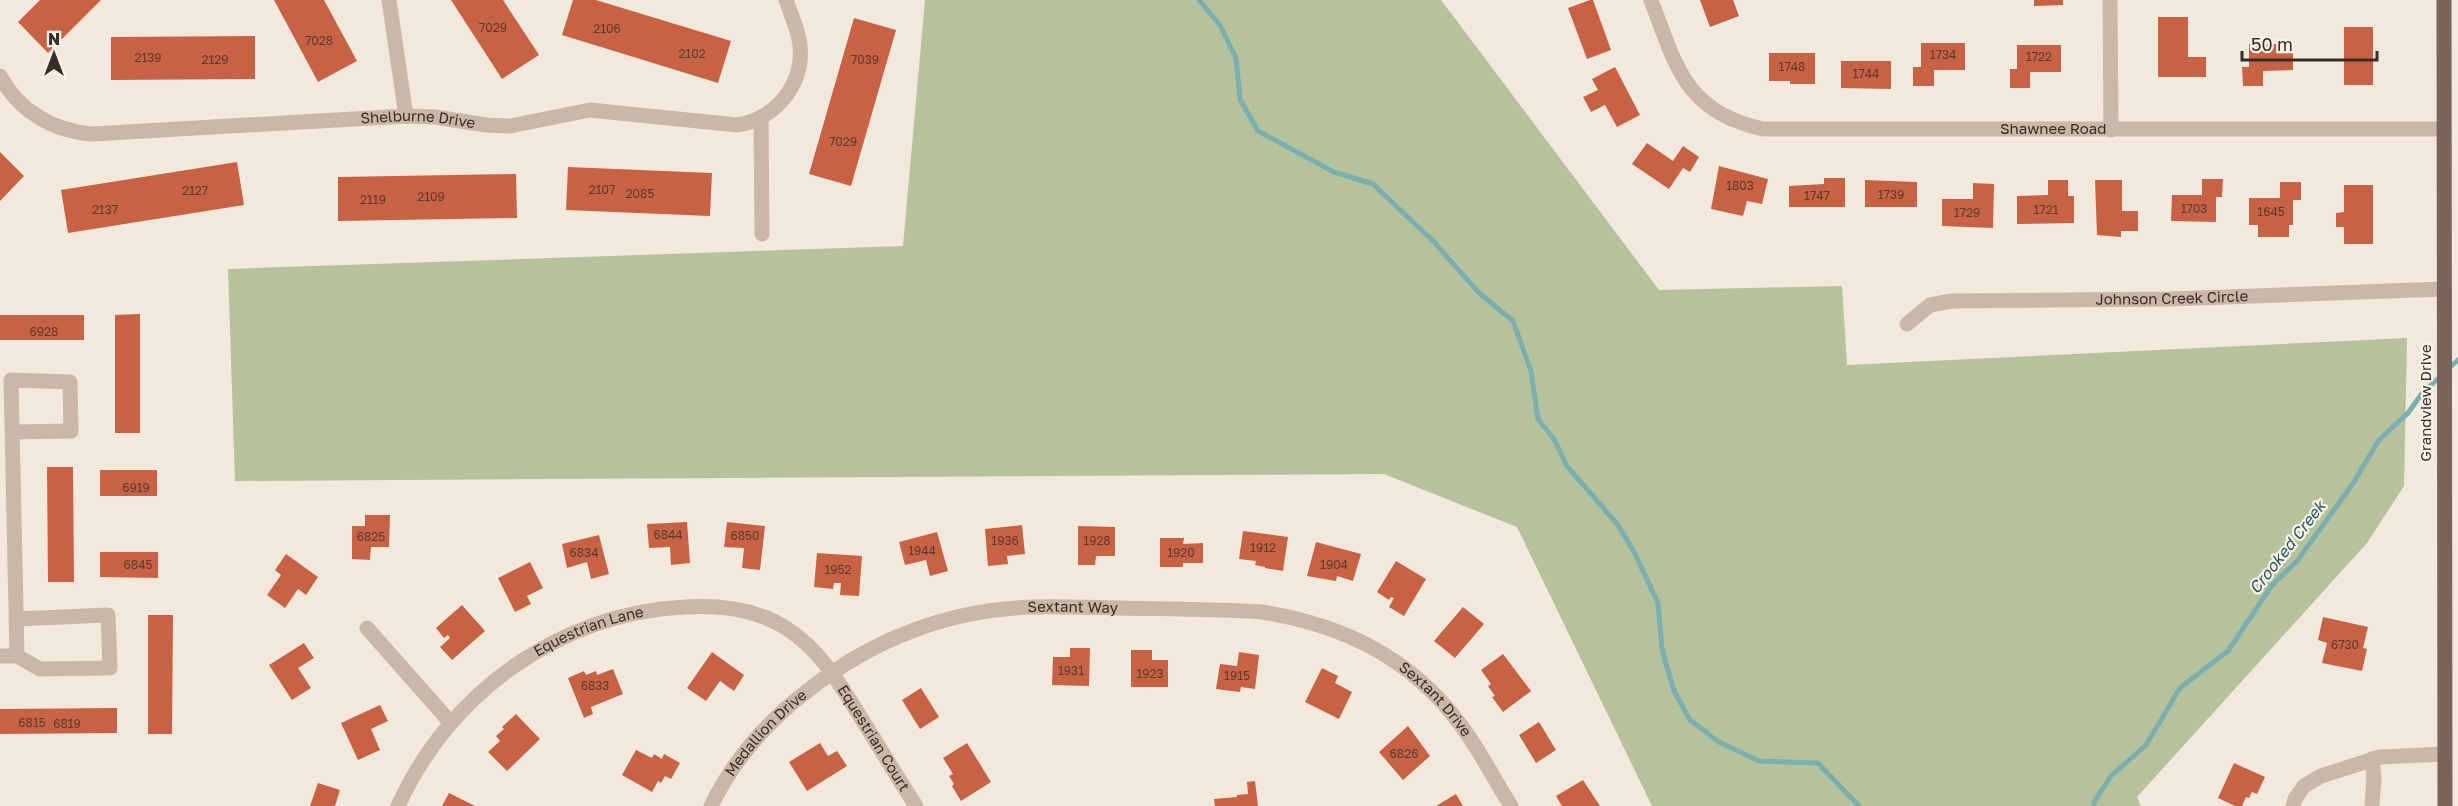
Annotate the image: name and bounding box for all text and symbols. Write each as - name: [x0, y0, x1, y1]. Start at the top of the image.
- house number: 7029: [479, 20, 507, 35]
- house number: 2106: [593, 21, 621, 36]
- north arrow: [24, 24, 84, 84]
- scale bar: [2242, 24, 2377, 62]
- text: N: [48, 29, 60, 49]
- house number: 7028: [305, 33, 333, 48]
- text: 50 m: [2251, 33, 2293, 55]
- house number: 2102: [678, 46, 706, 61]
- house number: 1734: [1930, 47, 1956, 62]
- house number: 1722: [2026, 49, 2052, 64]
- house number: 2139: [134, 50, 162, 65]
- house number: 2129: [201, 52, 229, 67]
- house number: 7039: [851, 52, 879, 67]
- house number: 1748: [1779, 59, 1805, 74]
- house number: 1744: [1853, 66, 1879, 81]
- street label: Shelburne Drive: [360, 106, 477, 131]
- street label: Shawnee Road: [2000, 119, 2107, 137]
- house number: 7029: [829, 134, 857, 149]
- house number: 1803: [1726, 178, 1754, 193]
- house number: 2107: [589, 182, 615, 197]
- house number: 2127: [182, 183, 208, 198]
- house number: 2085: [626, 186, 654, 201]
- house number: 1739: [1878, 187, 1904, 202]
- house number: 1747: [1804, 188, 1830, 203]
- house number: 2109: [417, 189, 445, 204]
- house number: 2119: [360, 192, 386, 207]
- house number: 1703: [2181, 201, 2207, 216]
- house number: 2137: [92, 202, 118, 217]
- house number: 1721: [2034, 202, 2059, 217]
- house number: 1645: [2257, 204, 2285, 219]
- house number: 1729: [1954, 205, 1980, 220]
- street label: Johnson Creek Circle: [2095, 286, 2249, 308]
- house number: 6928: [30, 324, 58, 339]
- street label: Grandview Drive: [2416, 344, 2434, 462]
- house number: 6919: [122, 480, 150, 495]
- water label: Crooked Creek: [2244, 495, 2331, 598]
- house number: 6844: [653, 527, 683, 542]
- house number: 6850: [731, 528, 759, 543]
- house number: 6825: [357, 529, 385, 544]
- house number: 1936: [991, 533, 1019, 548]
- house number: 1928: [1083, 533, 1111, 548]
- house number: 1912: [1250, 540, 1276, 555]
- house number: 1944: [908, 543, 936, 558]
- house number: 6834: [570, 545, 598, 560]
- house number: 1920: [1167, 545, 1195, 560]
- house number: 6845: [124, 557, 152, 572]
- house number: 1904: [1320, 557, 1348, 572]
- house number: 1952: [824, 562, 852, 577]
- street label: Sextant Way: [1027, 597, 1119, 616]
- street label: Equestrian Lane: [530, 602, 645, 660]
- house number: 6730: [2331, 637, 2359, 652]
- street label: Sextant Drive: [1396, 657, 1476, 740]
- house number: 1931: [1058, 663, 1084, 678]
- house number: 1923: [1136, 666, 1164, 681]
- house number: 1915: [1224, 668, 1250, 683]
- house number: 6833: [581, 678, 609, 693]
- street label: Equestrian Court: [835, 681, 914, 794]
- street label: Medallion Drive: [720, 685, 810, 779]
- house number: 6815: [18, 715, 46, 730]
- house number: 6819: [53, 716, 81, 731]
- house number: 6826: [1390, 746, 1418, 761]

